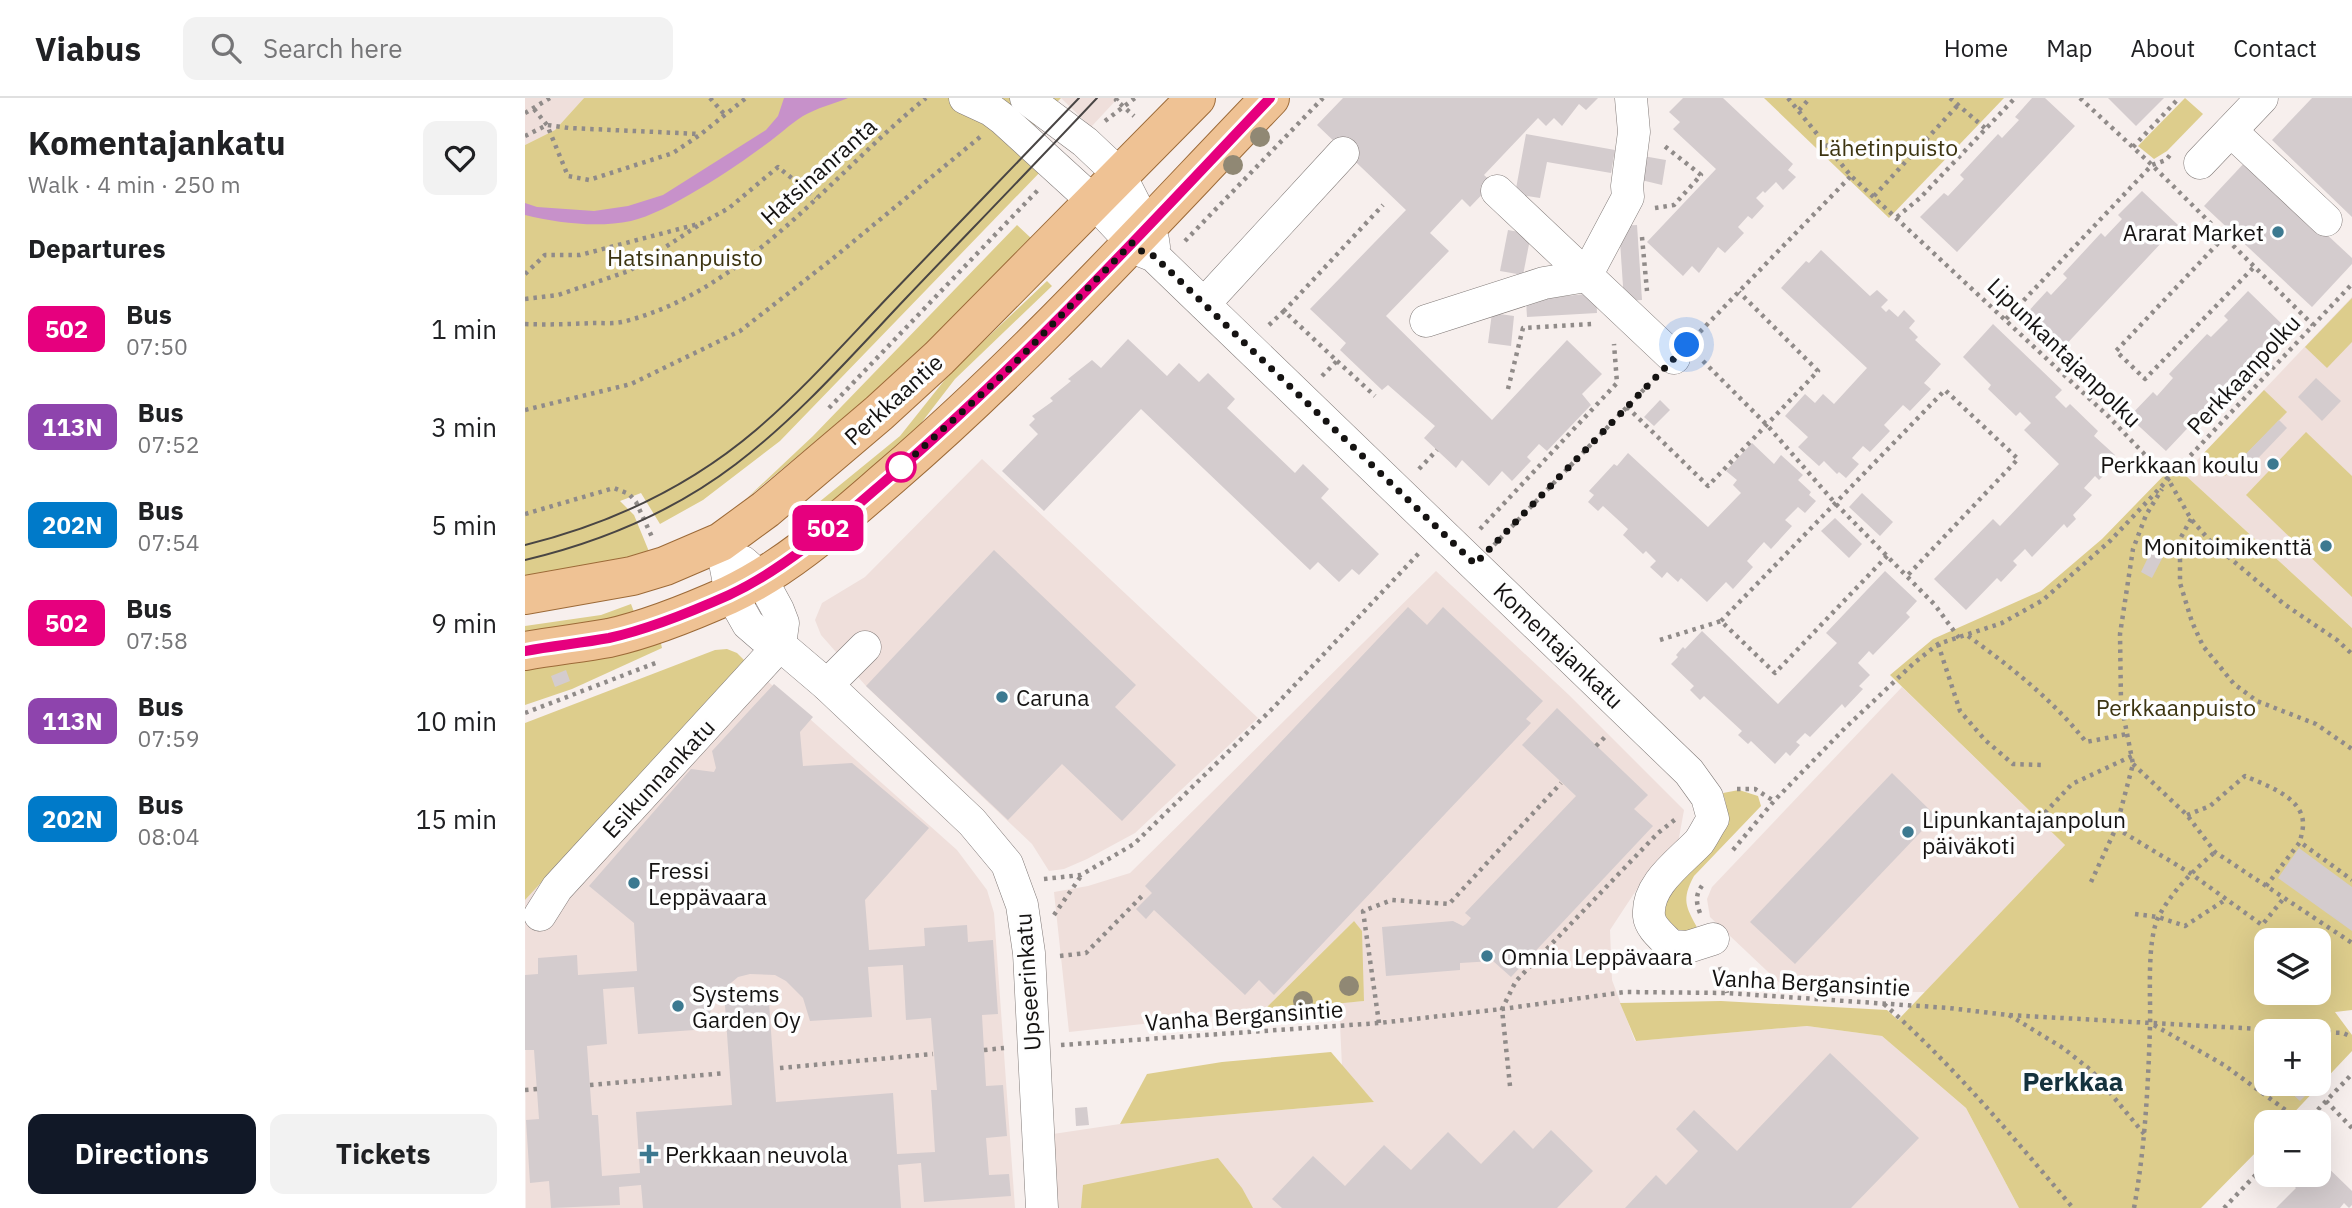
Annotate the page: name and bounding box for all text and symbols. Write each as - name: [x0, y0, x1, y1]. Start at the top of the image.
- search box: [183, 17, 673, 80]
- text: Viabus: [35, 27, 141, 70]
- icon: search: [207, 29, 245, 67]
- text: Search here: [263, 31, 402, 65]
- text: Home: [1944, 32, 2008, 64]
- text: Map: [2046, 32, 2092, 64]
- text: About: [2130, 32, 2195, 64]
- text: Contact: [2233, 32, 2317, 64]
- street label: Hatsinanranta: [754, 111, 882, 231]
- text: Komentajankatu: [28, 121, 286, 164]
- button: heart: [423, 121, 497, 195]
- park label: Lähetinpuisto: [1818, 132, 1958, 162]
- text: Walk · 4 min · 250 m: [28, 169, 241, 199]
- place label: Ararat Market: [2123, 217, 2264, 247]
- marker: Ararat Market: [2270, 224, 2286, 240]
- text: Departures: [28, 231, 166, 265]
- park label: Hatsinanpuisto: [607, 242, 763, 272]
- street label: Lipunkantajanpolku: [1982, 271, 2148, 433]
- text: Bus: [126, 297, 172, 331]
- street label: Perkkaanpolku: [2180, 308, 2306, 440]
- text: 1 min: [431, 312, 497, 346]
- text: 502: [45, 313, 88, 345]
- your location: [1669, 327, 1704, 362]
- text: 07:50: [126, 331, 188, 361]
- street label: Perkkaantie: [837, 347, 949, 451]
- text: Bus: [138, 395, 184, 429]
- text: 3 min: [431, 410, 497, 444]
- text: 113N: [42, 411, 103, 443]
- text: 07:52: [138, 429, 200, 459]
- place label: Perkkaan koulu: [2100, 449, 2259, 479]
- unlabelled marker: [886, 452, 916, 482]
- marker: Perkkaan koulu: [2265, 456, 2281, 472]
- text: Bus: [138, 493, 184, 527]
- line badge: 502: [788, 505, 868, 551]
- text: 5 min: [431, 508, 497, 542]
- text: 202N: [42, 509, 103, 541]
- text: 502: [806, 512, 850, 544]
- text: 07:54: [138, 527, 200, 557]
- place label: Monitoimikenttä: [2144, 531, 2312, 561]
- marker: Monitoimikenttä: [2318, 538, 2334, 554]
- street label: Komentajankatu: [1488, 575, 1630, 715]
- text: Bus: [126, 591, 172, 625]
- text: 9 min: [431, 606, 497, 640]
- text: 502: [45, 607, 88, 639]
- text: 07:58: [126, 625, 188, 655]
- place label: Caruna: [1016, 682, 1089, 712]
- text: Bus: [138, 689, 184, 723]
- marker: Caruna: [994, 689, 1010, 705]
- park label: Perkkaanpuisto: [2096, 692, 2256, 722]
- text: 10 min: [416, 704, 497, 738]
- text: 113N: [42, 705, 103, 737]
- street label: Esikunnankatu: [595, 712, 721, 844]
- text: 07:59: [138, 723, 200, 753]
- text: Bus: [138, 787, 184, 821]
- text: 15 min: [416, 802, 497, 836]
- text: 202N: [42, 803, 103, 835]
- place label: Lipunkantajanpolun päiväkoti: [1922, 804, 2126, 860]
- text: 08:04: [138, 821, 200, 851]
- marker: Lipunkantajanpolun päiväkoti: [1900, 824, 1916, 840]
- place label: Fressi Leppävaara: [648, 855, 767, 911]
- marker: Fressi Leppävaara: [626, 875, 642, 891]
- street label: Upseerinkatu: [1007, 912, 1047, 1052]
- map controls: [2254, 928, 2331, 1187]
- button: layers: [2254, 928, 2331, 1005]
- place label: Omnia Leppävaara: [1501, 941, 1693, 971]
- marker: Omnia Leppävaara: [1479, 948, 1495, 964]
- street label: Vanha Bergansintie: [1711, 962, 1911, 1002]
- place label: Systems Garden Oy: [692, 978, 801, 1034]
- street label: Vanha Bergansintie: [1144, 993, 1344, 1037]
- marker: Systems Garden Oy: [670, 998, 686, 1014]
- button: +: [2254, 1019, 2331, 1096]
- district label: Perkkaa: [2022, 1064, 2124, 1098]
- button: −: [2254, 1110, 2331, 1187]
- button: Directions: [28, 1114, 256, 1194]
- button: Tickets: [270, 1114, 497, 1194]
- place label: Perkkaan neuvola: [665, 1139, 848, 1169]
- marker: Perkkaan neuvola: [639, 1144, 659, 1164]

